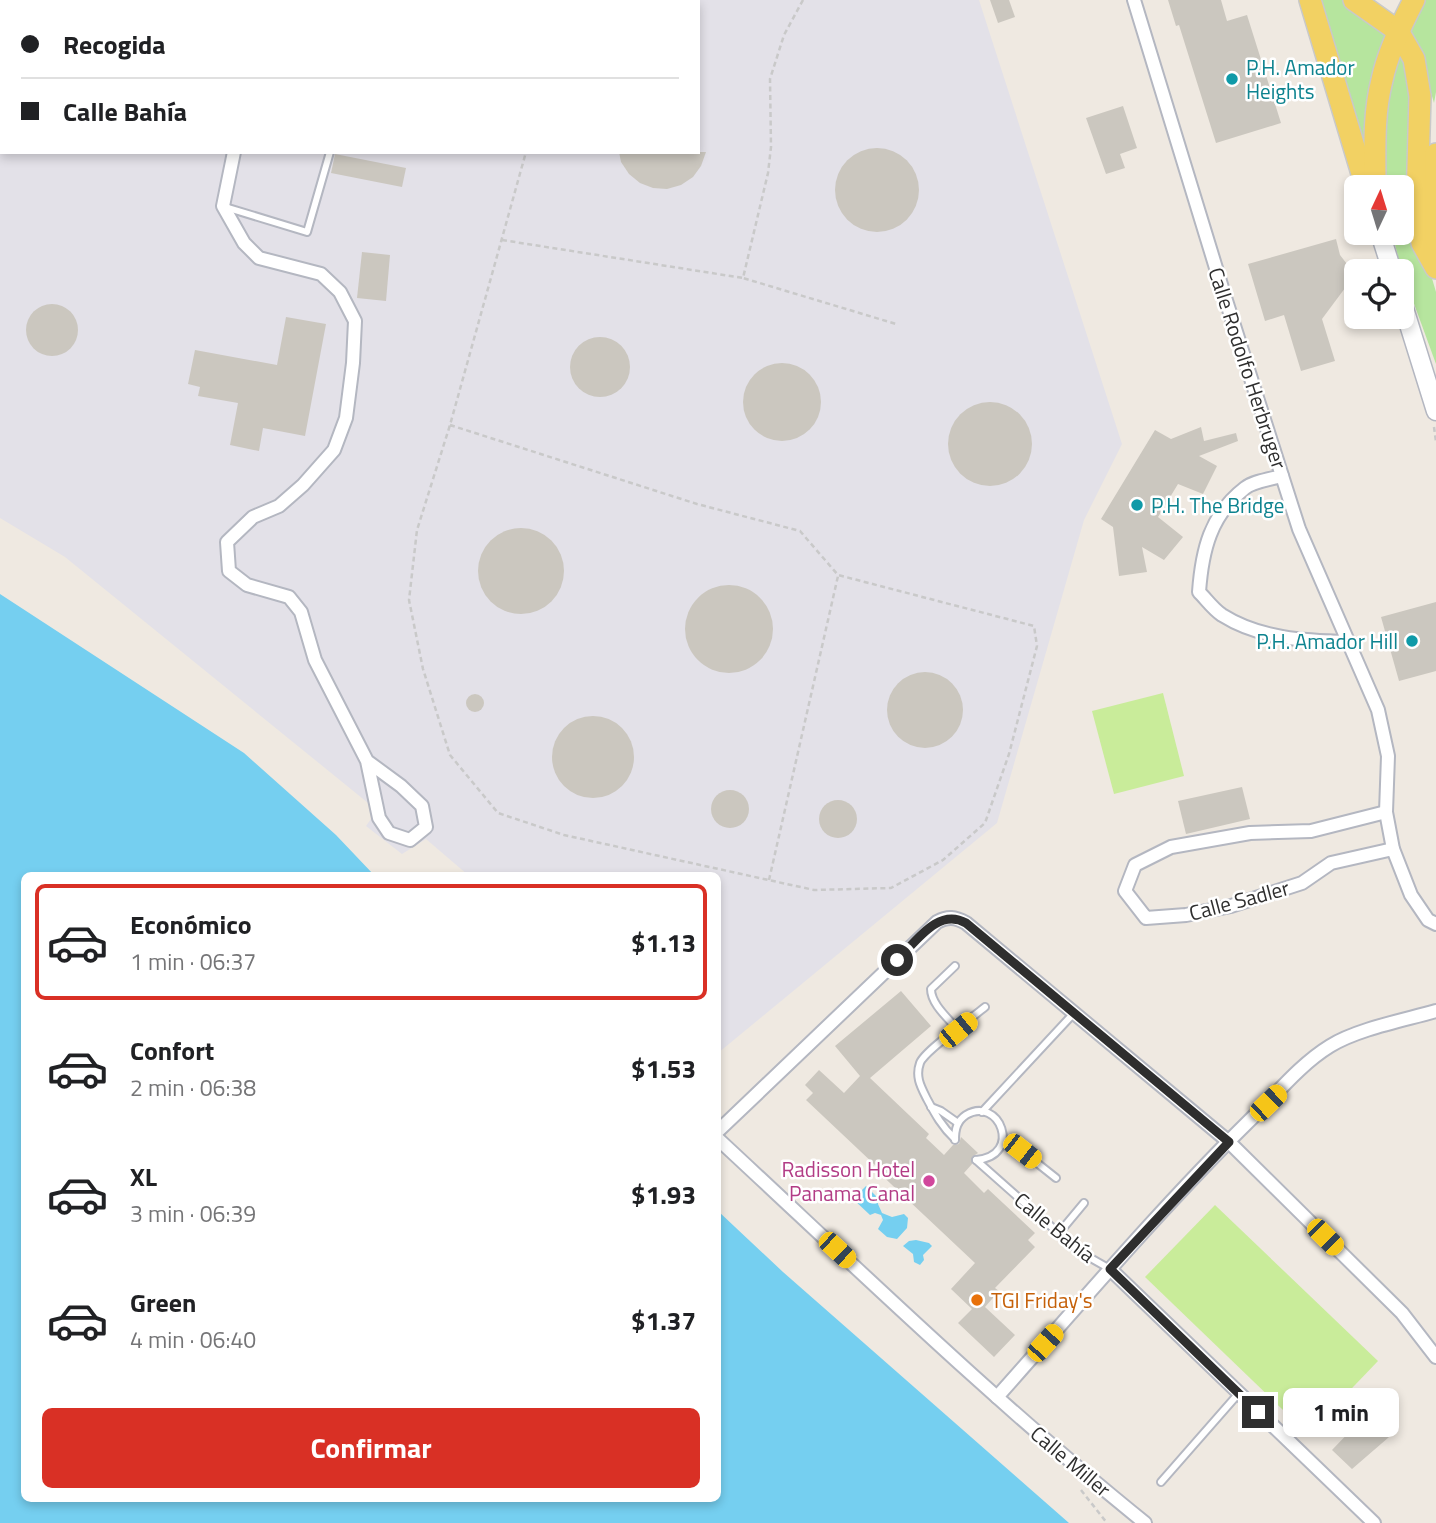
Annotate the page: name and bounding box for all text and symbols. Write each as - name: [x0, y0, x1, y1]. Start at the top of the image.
- text: Recogida: [63, 25, 166, 64]
- place label: P.H. Amador Heights: [1246, 51, 1355, 107]
- marker: P.H. Amador Heights: [1224, 71, 1240, 87]
- text: Calle Bahía: [63, 92, 187, 131]
- north arrow: [1344, 175, 1414, 245]
- map controls: [1344, 175, 1414, 329]
- button: locate: [1344, 259, 1414, 329]
- street label: Calle Rodolfo Herbruger: [1200, 263, 1296, 473]
- place label: P.H. The Bridge: [1151, 489, 1284, 521]
- marker: P.H. The Bridge: [1129, 497, 1145, 513]
- place label: P.H. Amador Hill: [1256, 625, 1398, 657]
- marker: P.H. Amador Hill: [1404, 633, 1420, 649]
- street label: Calle Sadler: [1185, 871, 1293, 929]
- text: Económico: [130, 905, 252, 944]
- icon: car: [46, 911, 109, 974]
- text: $1.13: [631, 923, 696, 962]
- text: 1 min · 06:37: [130, 944, 256, 979]
- route start: [881, 944, 913, 976]
- car: [936, 1009, 981, 1051]
- text: Confort: [130, 1031, 214, 1070]
- icon: car: [46, 1037, 109, 1100]
- text: $1.53: [631, 1049, 696, 1088]
- text: 2 min · 06:38: [130, 1070, 256, 1105]
- car: [1246, 1081, 1291, 1125]
- car: [999, 1130, 1046, 1172]
- place label: Radisson Hotel Panama Canal: [781, 1153, 915, 1209]
- text: XL: [130, 1157, 157, 1196]
- icon: car: [46, 1163, 109, 1226]
- marker: Radisson Hotel Panama Canal: [921, 1173, 937, 1189]
- text: $1.93: [631, 1175, 696, 1214]
- street label: Calle Bahía: [1007, 1184, 1103, 1270]
- text: 3 min · 06:39: [130, 1196, 256, 1231]
- car: [1303, 1215, 1348, 1259]
- car: [815, 1228, 860, 1272]
- text: Green: [130, 1283, 196, 1322]
- place label: TGI Friday's: [991, 1284, 1093, 1316]
- icon: car: [46, 1289, 109, 1352]
- marker: TGI Friday's: [969, 1292, 985, 1308]
- text: $1.37: [631, 1301, 696, 1340]
- car: [1024, 1320, 1067, 1366]
- text: 4 min · 06:40: [130, 1322, 256, 1357]
- callout: 1 min: [1282, 1388, 1398, 1436]
- text: 1 min: [1313, 1395, 1369, 1430]
- route end: [1242, 1396, 1274, 1428]
- button: Confirmar: [42, 1408, 700, 1488]
- street label: Calle Miller: [1024, 1418, 1118, 1504]

